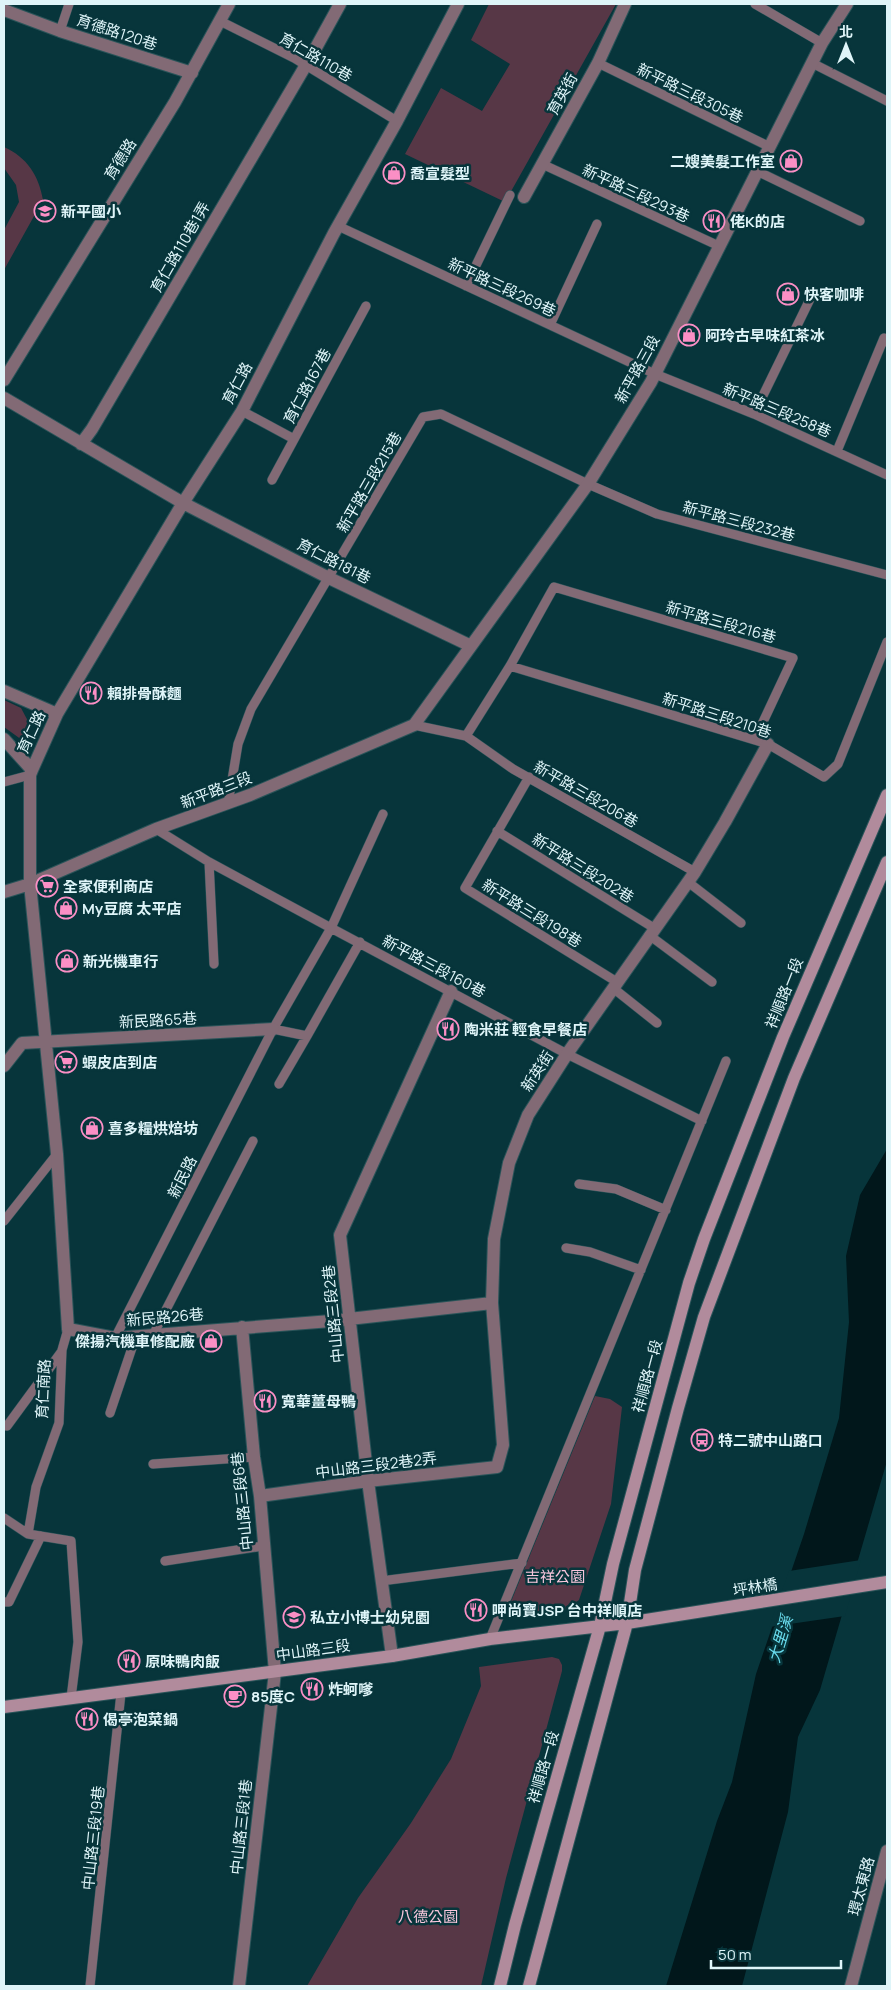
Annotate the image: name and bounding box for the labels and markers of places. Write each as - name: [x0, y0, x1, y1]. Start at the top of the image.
- shop icon: 二嫂美髮工作室: [779, 149, 803, 173]
- place label: 二嫂美髮工作室: [670, 151, 775, 172]
- shop icon: 喬宣髮型: [382, 161, 406, 185]
- place label: 喬宣髮型: [410, 163, 470, 184]
- school or university icon: 新平國小: [33, 199, 57, 223]
- place label: 新平國小: [61, 201, 122, 222]
- restaurant icon: 佬K的店: [702, 209, 726, 233]
- place label: 佬K的店: [730, 211, 785, 232]
- shop icon: 快客咖啡: [776, 282, 800, 306]
- place label: 快客咖啡: [804, 284, 864, 305]
- shop icon: 阿玲古早味紅茶冰: [677, 323, 701, 347]
- place label: 阿玲古早味紅茶冰: [705, 325, 825, 346]
- restaurant icon: 賴排骨酥麵: [79, 681, 103, 705]
- place label: 賴排骨酥麵: [107, 683, 182, 704]
- supermarket icon: 全家便利商店: [35, 874, 59, 898]
- place label: 全家便利商店: [63, 876, 153, 897]
- shop icon: My豆腐 太平店: [54, 896, 78, 920]
- place label: My豆腐 太平店: [82, 898, 181, 919]
- shop icon: 新光機車行: [55, 949, 79, 973]
- place label: 新光機車行: [83, 951, 158, 972]
- restaurant icon: 陶米莊 輕食早餐店: [436, 1017, 460, 1041]
- place label: 陶米莊 輕食早餐店: [464, 1019, 587, 1040]
- supermarket icon: 蝦皮店到店: [54, 1050, 78, 1074]
- place label: 蝦皮店到店: [82, 1052, 157, 1073]
- shop icon: 喜多糧烘焙坊: [80, 1116, 104, 1140]
- place label: 喜多糧烘焙坊: [108, 1118, 198, 1139]
- shop icon: 傑揚汽機車修配廠: [199, 1329, 223, 1353]
- place label: 傑揚汽機車修配廠: [75, 1331, 195, 1352]
- restaurant icon: 寬華薑母鴨: [253, 1389, 277, 1413]
- place label: 寬華薑母鴨: [281, 1391, 356, 1412]
- bus stop icon: 特二號中山路口: [690, 1428, 714, 1452]
- place label: 特二號中山路口: [718, 1430, 823, 1451]
- restaurant icon: 呷尚寶JSP 台中祥順店: [464, 1598, 488, 1622]
- place label: 呷尚寶JSP 台中祥順店: [492, 1600, 642, 1621]
- school or university icon: 私立小博士幼兒園: [282, 1605, 306, 1629]
- place label: 私立小博士幼兒園: [310, 1607, 430, 1628]
- restaurant icon: 原味鴨肉飯: [117, 1649, 141, 1673]
- place label: 原味鴨肉飯: [145, 1651, 220, 1672]
- restaurant icon: 炸蚵嗲: [300, 1677, 324, 1701]
- place label: 炸蚵嗲: [328, 1679, 373, 1700]
- cafe icon: 85度C: [223, 1684, 247, 1708]
- place label: 85度C: [251, 1686, 295, 1707]
- restaurant icon: 偈亭泡菜鍋: [75, 1707, 99, 1731]
- place label: 偈亭泡菜鍋: [103, 1709, 178, 1730]

